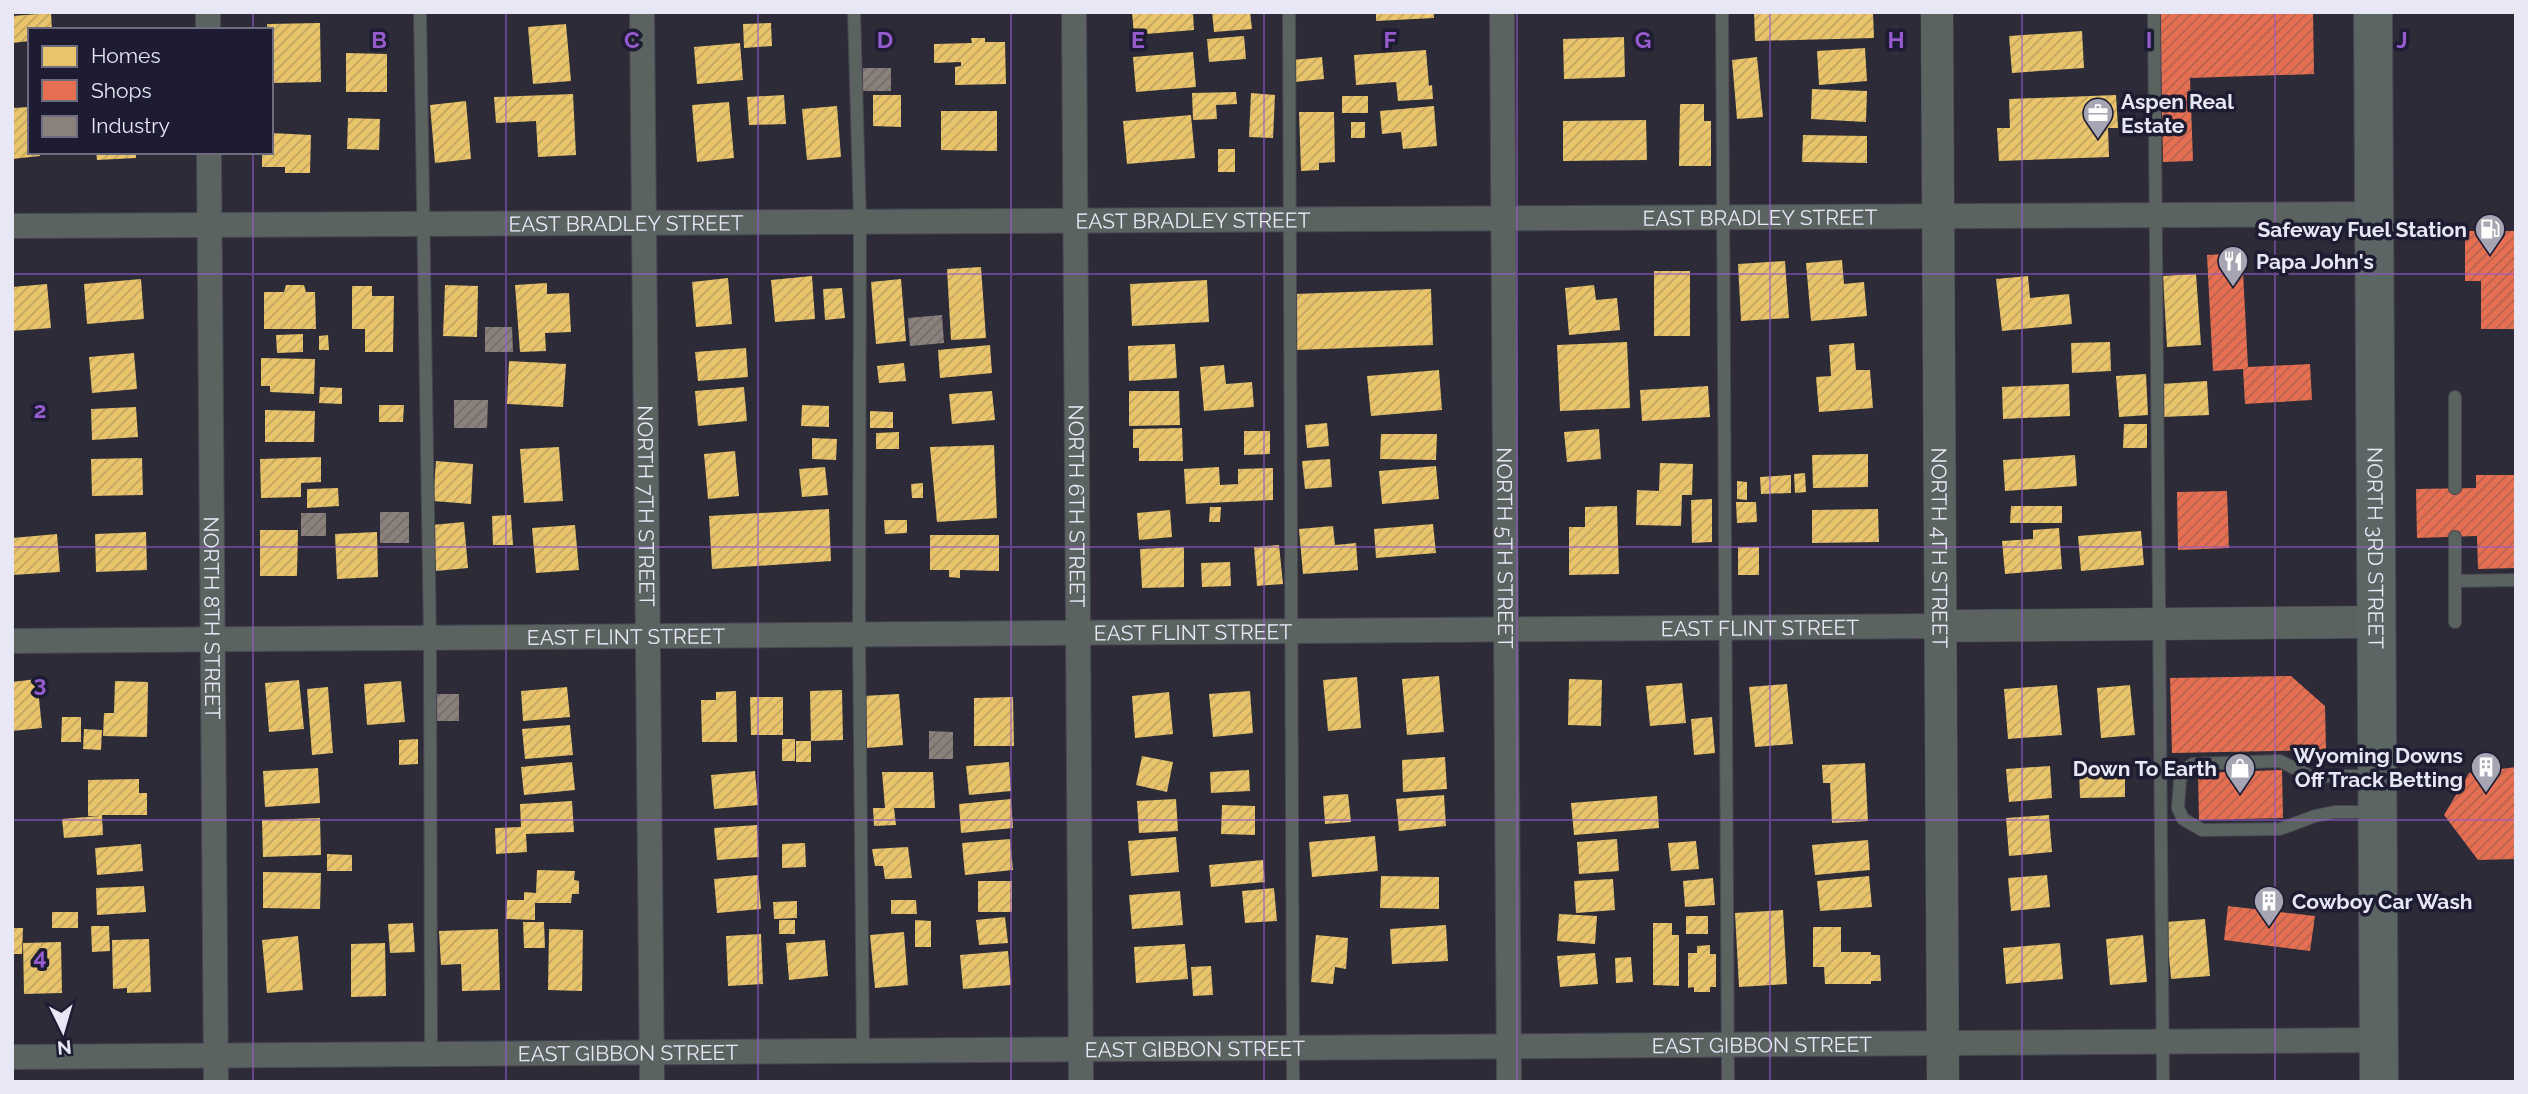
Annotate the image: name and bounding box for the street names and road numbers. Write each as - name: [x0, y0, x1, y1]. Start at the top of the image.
- street label: EAST BRADLEY STREET: [1642, 204, 1878, 230]
- street label: EAST BRADLEY STREET: [1075, 207, 1311, 233]
- street label: EAST BRADLEY STREET: [508, 210, 744, 236]
- street label: NORTH 6TH STREET: [1064, 404, 1090, 608]
- street label: NORTH 7TH STREET: [633, 405, 660, 607]
- street label: NORTH 5TH STREET: [1492, 447, 1519, 649]
- street label: NORTH 4TH STREET: [1927, 447, 1953, 649]
- street label: NORTH 3RD STREET: [2363, 447, 2389, 649]
- street label: NORTH 8TH STREET: [199, 516, 226, 720]
- street label: EAST FLINT STREET: [1661, 614, 1859, 641]
- street label: EAST FLINT STREET: [1094, 619, 1292, 645]
- street label: EAST FLINT STREET: [527, 623, 725, 649]
- street label: EAST GIBBON STREET: [1652, 1031, 1872, 1058]
- street label: EAST GIBBON STREET: [1085, 1035, 1305, 1062]
- street label: EAST GIBBON STREET: [518, 1039, 738, 1066]

